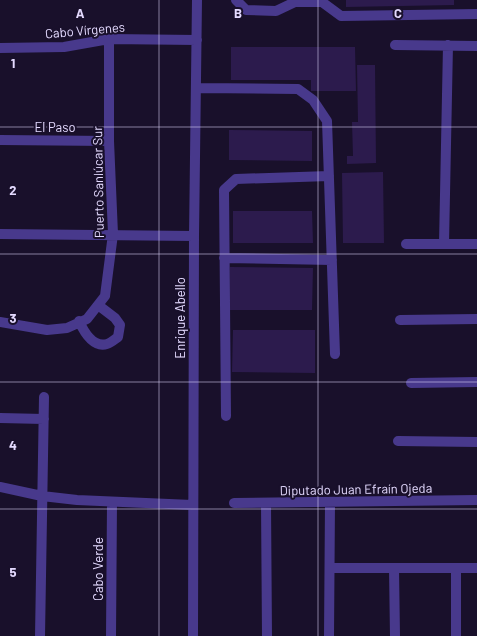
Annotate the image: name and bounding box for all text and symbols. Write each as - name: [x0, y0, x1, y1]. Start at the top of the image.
- text: A: [76, 5, 85, 21]
- text: B: [234, 5, 242, 21]
- text: C: [394, 5, 402, 21]
- street label: Cabo Vírgenes: [44, 19, 126, 41]
- text: 1: [11, 55, 15, 71]
- street label: El Paso: [34, 119, 76, 135]
- street label: Puerto Sanlúcar Sur: [89, 126, 107, 238]
- text: 2: [9, 182, 17, 198]
- street label: Enrique Abello: [172, 277, 188, 359]
- text: 3: [9, 310, 17, 326]
- text: 4: [9, 437, 17, 453]
- street label: Diputado Juan Efraín Ojeda: [280, 480, 432, 498]
- street label: Cabo Verde: [90, 537, 106, 601]
- text: 5: [9, 564, 17, 580]

